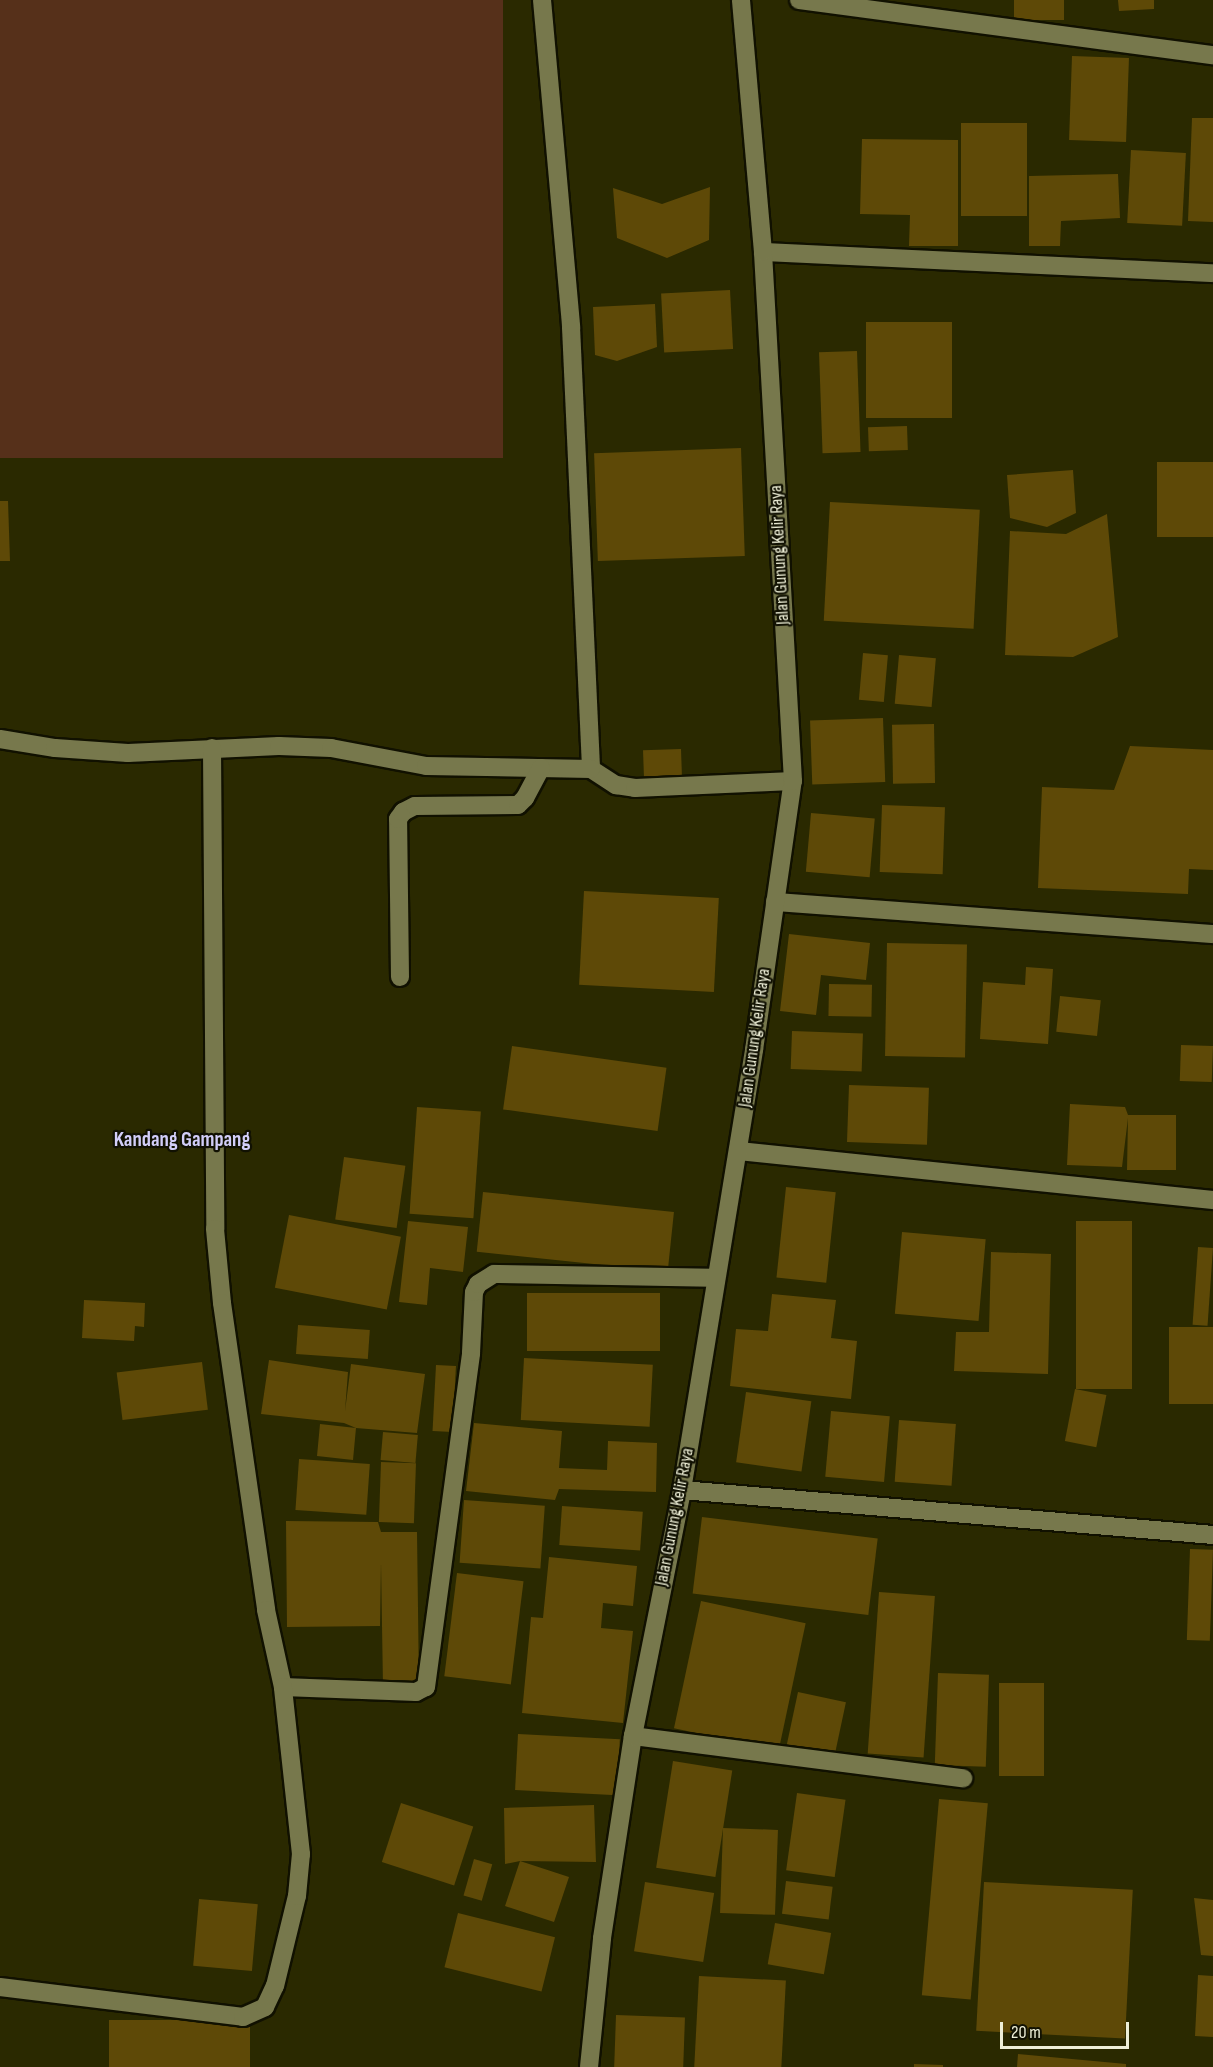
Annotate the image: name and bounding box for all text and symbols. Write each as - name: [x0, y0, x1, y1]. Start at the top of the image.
- street label: Jalan Gunung Kelir Raya: [766, 485, 794, 625]
- street label: Jalan Gunung Kelir Raya: [735, 967, 775, 1109]
- district label: Kandang Gampang: [114, 1127, 250, 1153]
- street label: Jalan Gunung Kelir Raya: [651, 1446, 699, 1588]
- scale bar: [1003, 2010, 1132, 2048]
- text: 20 m: [1011, 2022, 1041, 2043]

